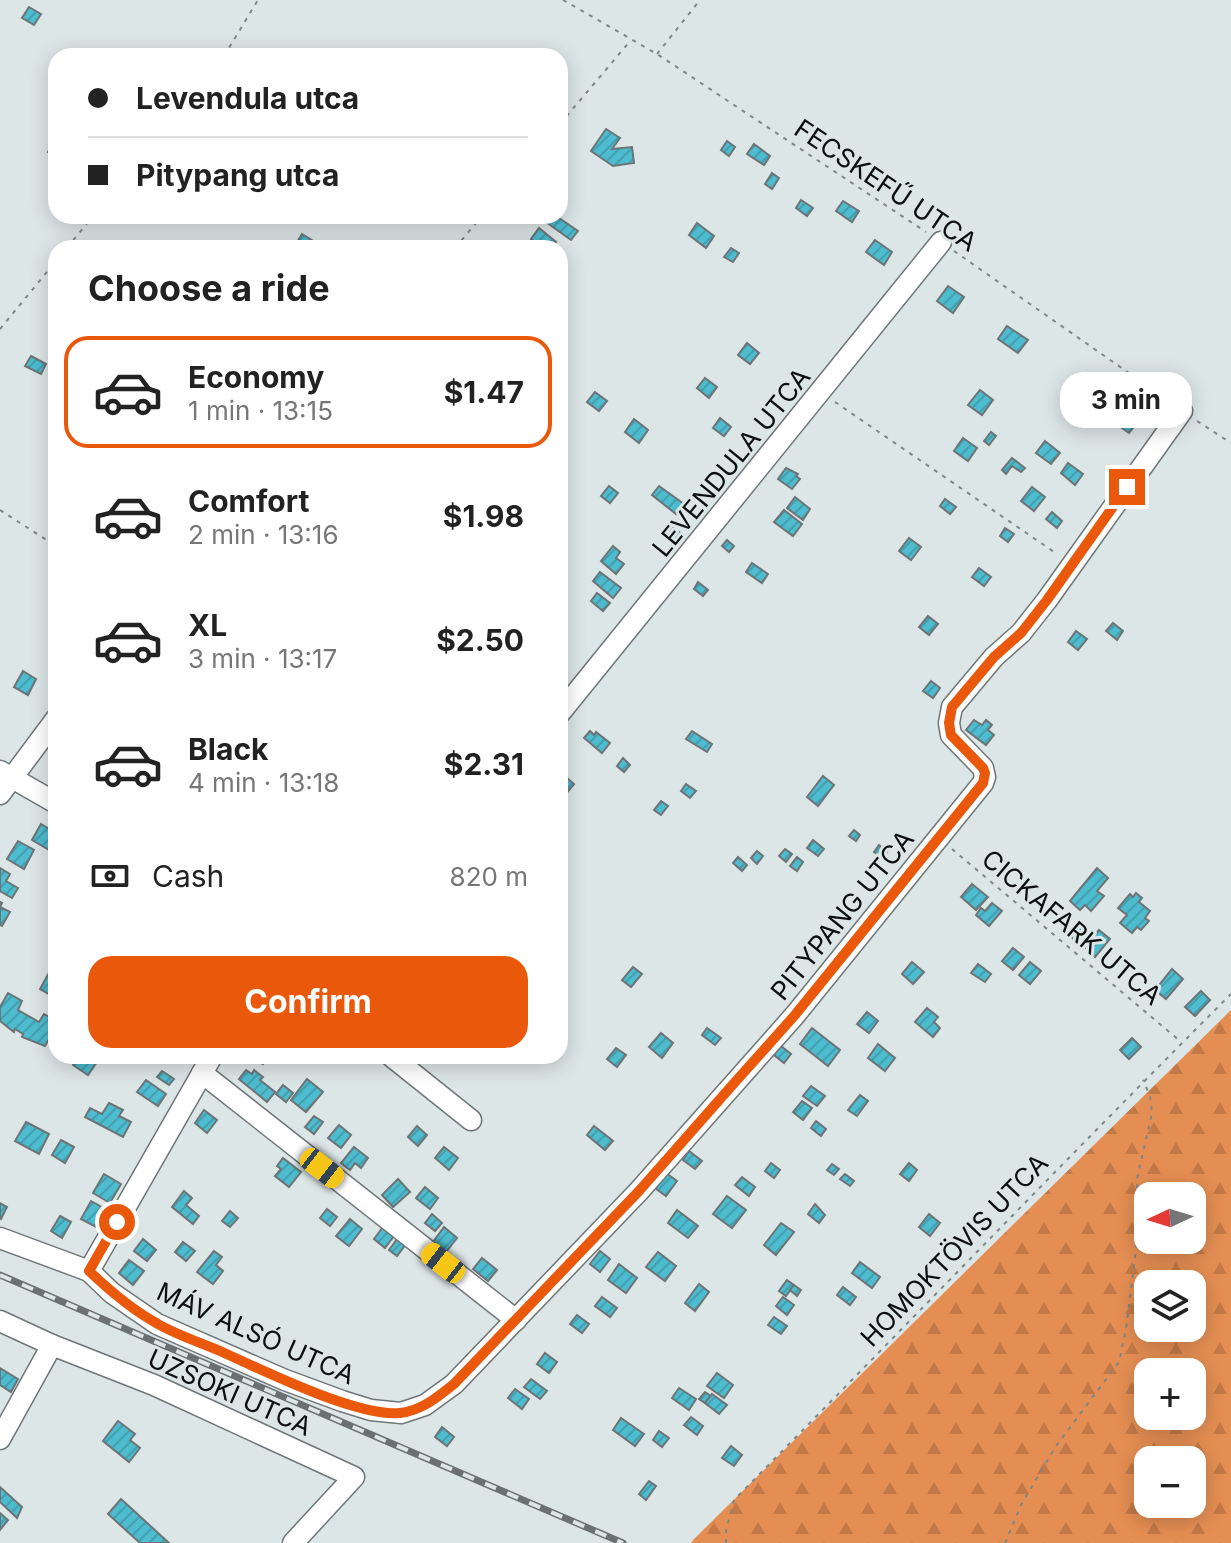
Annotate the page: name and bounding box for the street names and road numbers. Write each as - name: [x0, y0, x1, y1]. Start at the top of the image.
- street label: FECSKEFŰ UTCA: [789, 112, 983, 258]
- street label: LEVENDULA UTCA: [646, 362, 817, 562]
- street label: PITYPANG UTCA: [764, 824, 920, 1006]
- street label: CICKAFARK UTCA: [976, 843, 1168, 1011]
- street label: HOMOKTÖVIS UTCA: [854, 1147, 1054, 1353]
- street label: MÁV ALSÓ UTCA: [152, 1275, 360, 1391]
- street label: UZSOKI UTCA: [143, 1342, 317, 1442]

